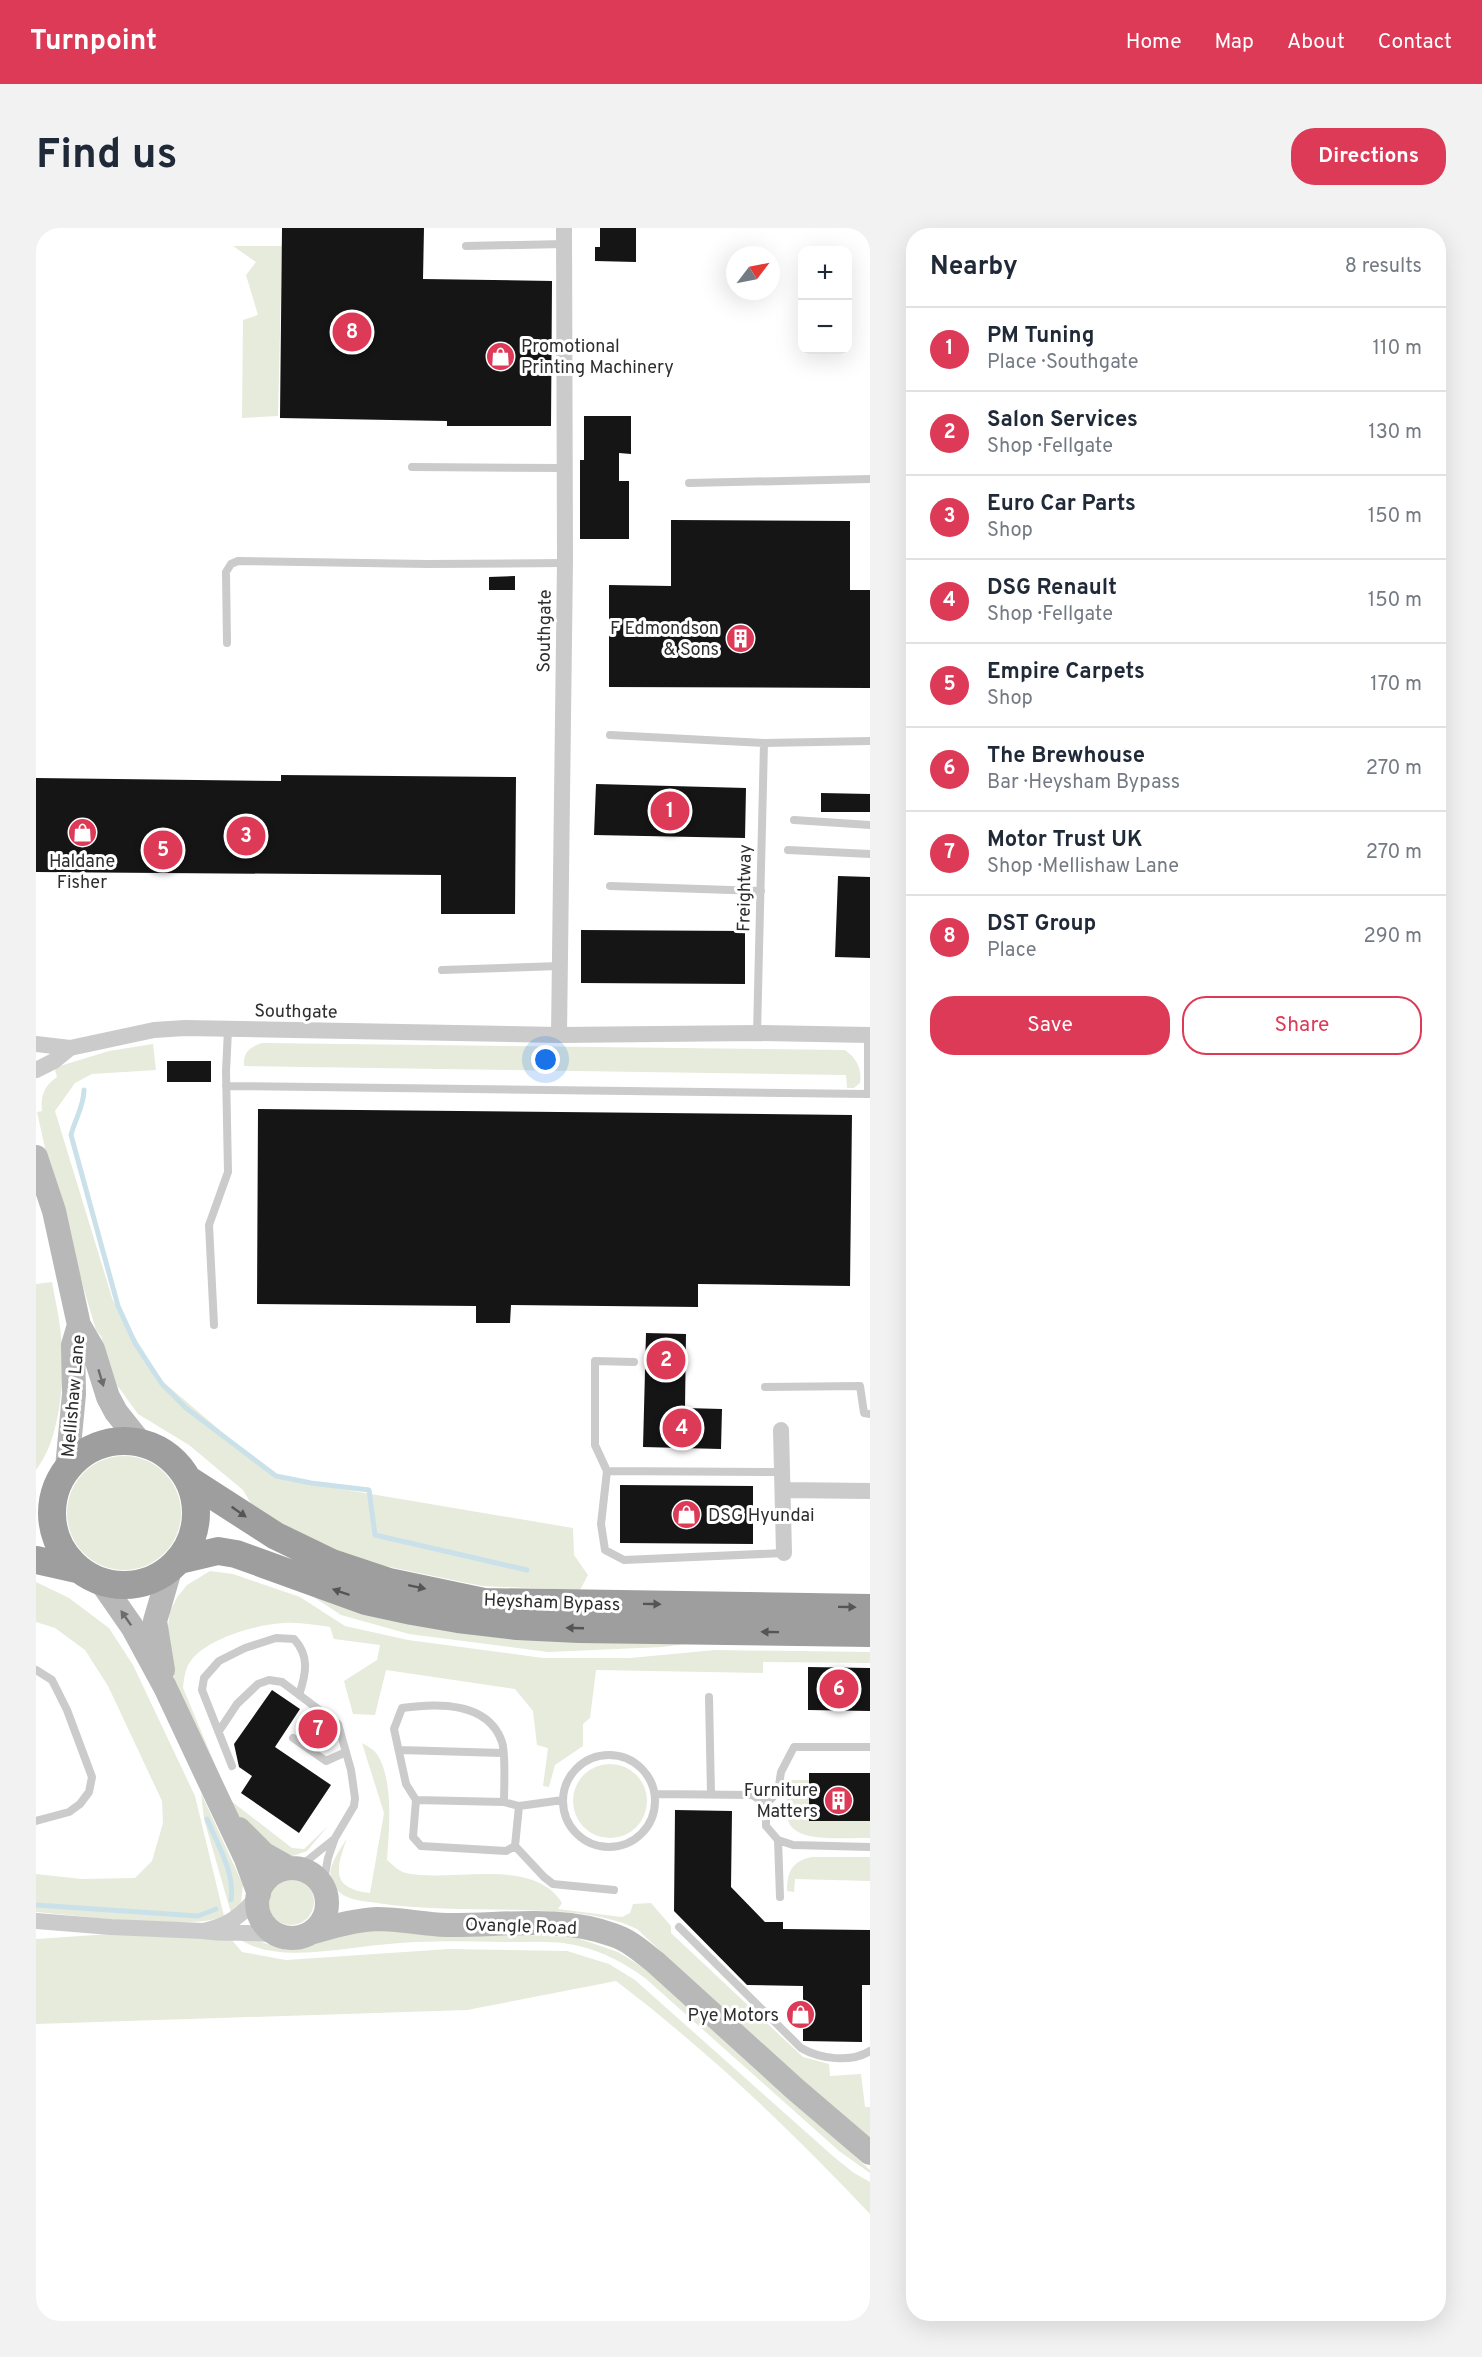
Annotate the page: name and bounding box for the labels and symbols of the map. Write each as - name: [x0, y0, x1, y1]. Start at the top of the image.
- north arrow: [726, 246, 780, 300]
- pin: 8: [332, 310, 372, 354]
- place label: Promotional Printing Machinery: [521, 336, 674, 380]
- shop icon: Promotional Printing Machinery: [484, 340, 516, 372]
- street label: Southgate: [533, 589, 558, 673]
- place label: F Edmondson & Sons: [610, 618, 719, 662]
- building icon: F Edmondson & Sons: [724, 622, 756, 654]
- pin: 1: [650, 788, 690, 834]
- pin: 3: [226, 814, 266, 858]
- shop icon: Haldane Fisher: [66, 816, 98, 848]
- pin: 5: [144, 828, 182, 872]
- street label: Freightway: [733, 844, 758, 932]
- place label: Haldane Fisher: [49, 851, 115, 895]
- street label: Southgate: [254, 1000, 338, 1025]
- your location: [531, 1045, 560, 1074]
- street label: Mellishaw Lane: [58, 1334, 91, 1458]
- pin: 2: [646, 1338, 686, 1382]
- one-way arrow: [97, 1369, 106, 1387]
- pin: 4: [662, 1406, 702, 1450]
- shop icon: DSG Hyundai: [671, 1499, 703, 1531]
- place label: DSG Hyundai: [708, 1505, 815, 1528]
- one-way arrow: [230, 1506, 246, 1518]
- one-way arrow: [407, 1583, 426, 1593]
- one-way arrow: [332, 1587, 350, 1597]
- street label: Heysham Bypass: [483, 1590, 621, 1617]
- one-way arrow: [643, 1600, 662, 1609]
- one-way arrow: [838, 1603, 857, 1612]
- one-way arrow: [121, 1610, 132, 1626]
- one-way arrow: [565, 1624, 584, 1633]
- one-way arrow: [760, 1627, 779, 1636]
- pin: 6: [820, 1666, 858, 1712]
- pin: 7: [298, 1706, 338, 1752]
- place label: Furniture Matters: [744, 1780, 818, 1824]
- building icon: Furniture Matters: [823, 1784, 855, 1816]
- street label: Ovangle Road: [464, 1914, 577, 1941]
- shop icon: Pye Motors: [784, 1999, 816, 2031]
- place label: Pye Motors: [688, 2005, 779, 2028]

